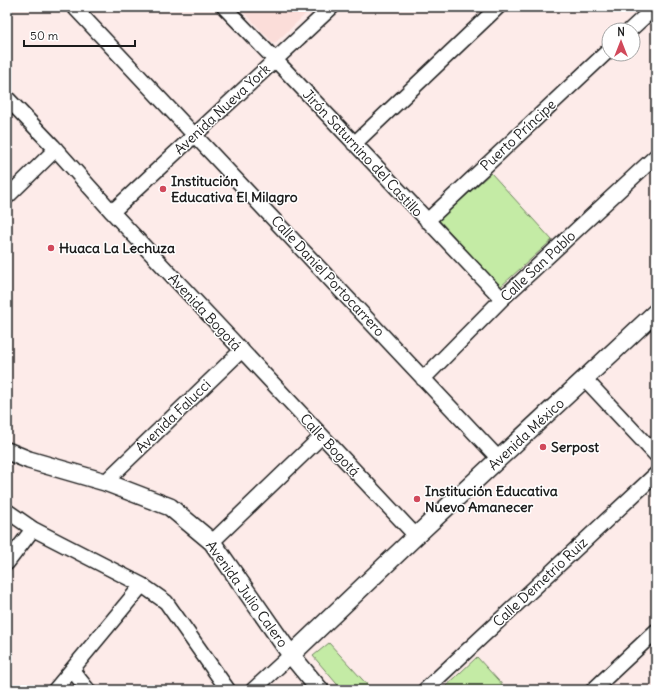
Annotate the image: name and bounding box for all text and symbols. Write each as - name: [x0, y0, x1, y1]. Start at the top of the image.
- scale bar: [24, 22, 135, 48]
- north arrow: [601, 22, 641, 62]
- text: N: [617, 25, 625, 39]
- text: 50 m: [30, 28, 59, 43]
- street label: Avenida Nueva York: [170, 60, 274, 158]
- street label: Jirón Saturnino del Castillo: [299, 85, 427, 221]
- street label: Puerto Príncipe: [476, 95, 560, 175]
- place label: Institución Educativa El Milagro: [171, 172, 298, 206]
- marker: Institución Educativa El Milagro: [158, 184, 168, 194]
- street label: Calle Daniel Portocarrero: [267, 212, 389, 340]
- street label: Calle San Pablo: [497, 227, 579, 305]
- place label: Huaca La Lechuza: [59, 239, 175, 257]
- marker: Huaca La Lechuza: [46, 243, 56, 253]
- street label: Avenida Bogotá: [165, 270, 245, 354]
- street label: Avenida Falucci: [132, 376, 214, 456]
- street label: Avenida México: [484, 394, 568, 474]
- street label: Calle Bogotá: [296, 410, 364, 480]
- place label: Serpost: [551, 438, 599, 456]
- marker: Serpost: [538, 442, 548, 452]
- place label: Institución Educativa Nuevo Amanecer: [425, 482, 558, 516]
- marker: Institución Educativa Nuevo Amanecer: [412, 494, 422, 504]
- street label: Calle Demetrio Ruiz: [489, 533, 591, 631]
- street label: Avenida Julio Calero: [202, 537, 292, 651]

